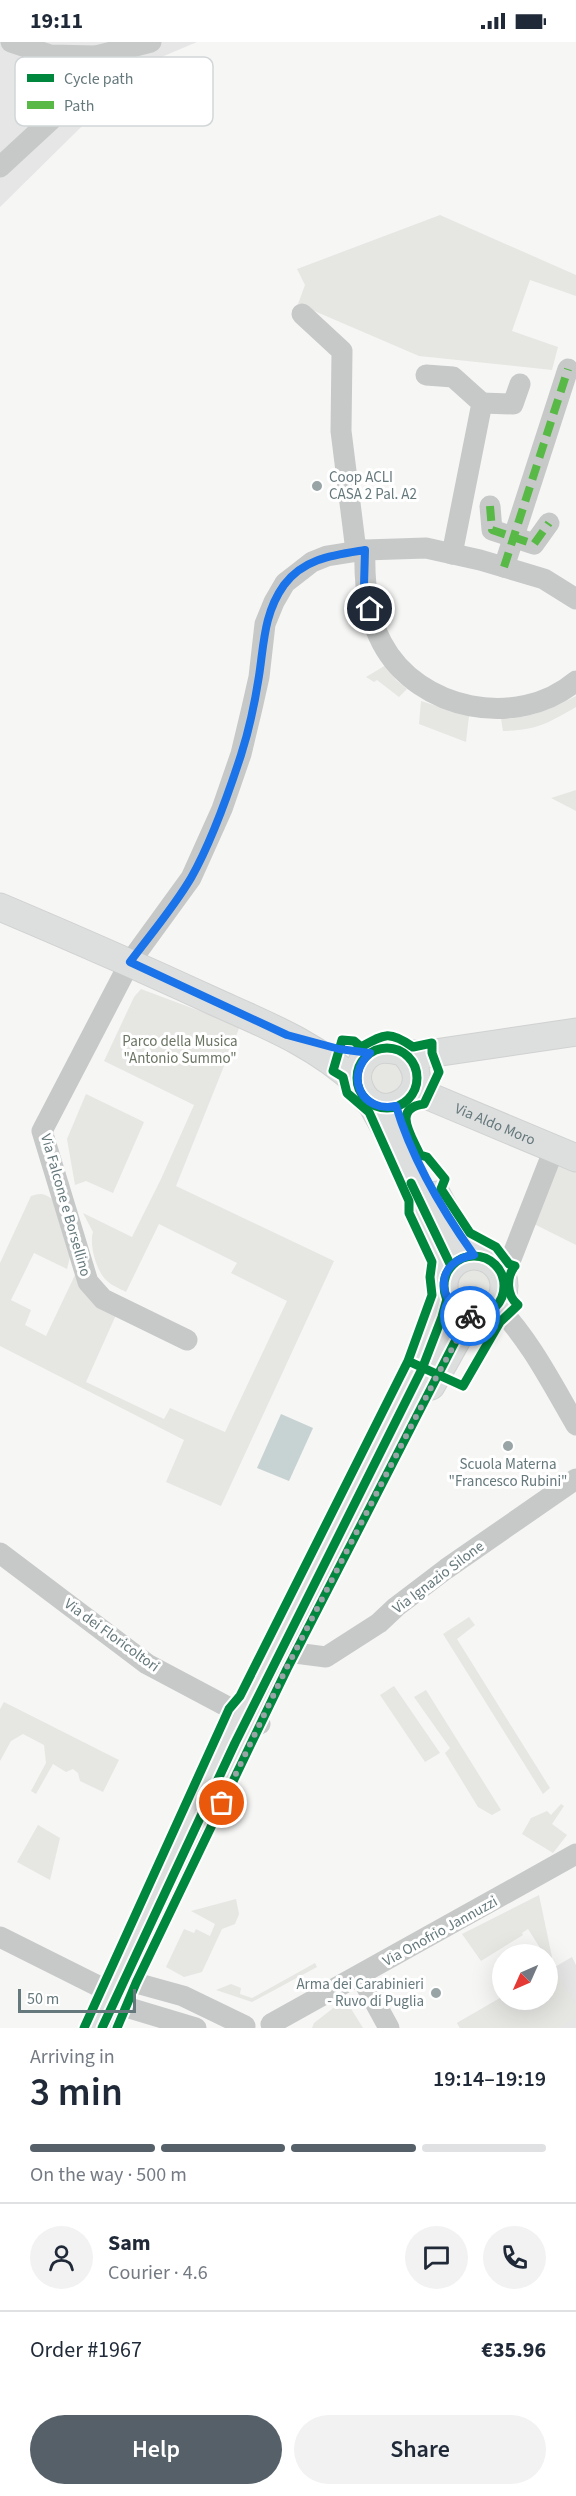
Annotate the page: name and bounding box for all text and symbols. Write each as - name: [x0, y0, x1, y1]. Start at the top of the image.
- text: 19:11: [30, 5, 83, 37]
- legend: [15, 57, 213, 126]
- text: Cycle path: [64, 68, 133, 90]
- text: Path: [64, 95, 94, 117]
- place label: Coop ACLI CASA 2 Pal. A2: [329, 467, 417, 505]
- marker: Coop ACLI CASA 2 Pal. A2: [310, 479, 324, 493]
- pin: [344, 583, 395, 634]
- icon: home: [353, 592, 386, 625]
- park label: Parco della Musica "Antonio Summo": [122, 1031, 238, 1069]
- street label: Via Aldo Moro: [451, 1098, 539, 1151]
- street label: Via Falcone e Borsellino: [35, 1131, 96, 1279]
- courier: [440, 1286, 500, 1346]
- icon: bike: [454, 1300, 487, 1333]
- marker: Scuola Materna "Francesco Rubini": [501, 1439, 515, 1453]
- place label: Scuola Materna "Francesco Rubini": [449, 1454, 567, 1492]
- street label: Via Ignazio Silone: [388, 1536, 488, 1619]
- street label: Via dei Floricoltori: [60, 1594, 164, 1677]
- pin: [196, 1777, 247, 1828]
- icon: bag: [205, 1786, 238, 1819]
- street label: Via Onofrio Jannuzzi: [379, 1891, 501, 1972]
- north arrow: [492, 1944, 558, 2010]
- map controls: [492, 1944, 558, 2010]
- place label: Arma dei Carabinieri - Ruvo di Puglia: [296, 1974, 424, 2012]
- scale bar: [18, 1986, 136, 2014]
- marker: Arma dei Carabinieri - Ruvo di Puglia: [429, 1986, 443, 2000]
- text: 50 m: [27, 1988, 59, 2010]
- text: Arriving in: [30, 2043, 115, 2071]
- text: 19:14–19:19: [433, 2063, 546, 2095]
- text: 3 min: [30, 2065, 123, 2121]
- text: On the way · 500 m: [30, 2161, 187, 2189]
- button: person: [30, 2226, 93, 2289]
- button: chat: [405, 2226, 468, 2289]
- button: phone: [483, 2226, 546, 2289]
- text: Sam: [108, 2227, 151, 2259]
- text: Courier · 4.6: [108, 2259, 208, 2287]
- text: Order #1967: [30, 2334, 142, 2366]
- text: €35.96: [481, 2334, 546, 2366]
- button: Help: [30, 2415, 282, 2484]
- button: Share: [294, 2415, 546, 2484]

